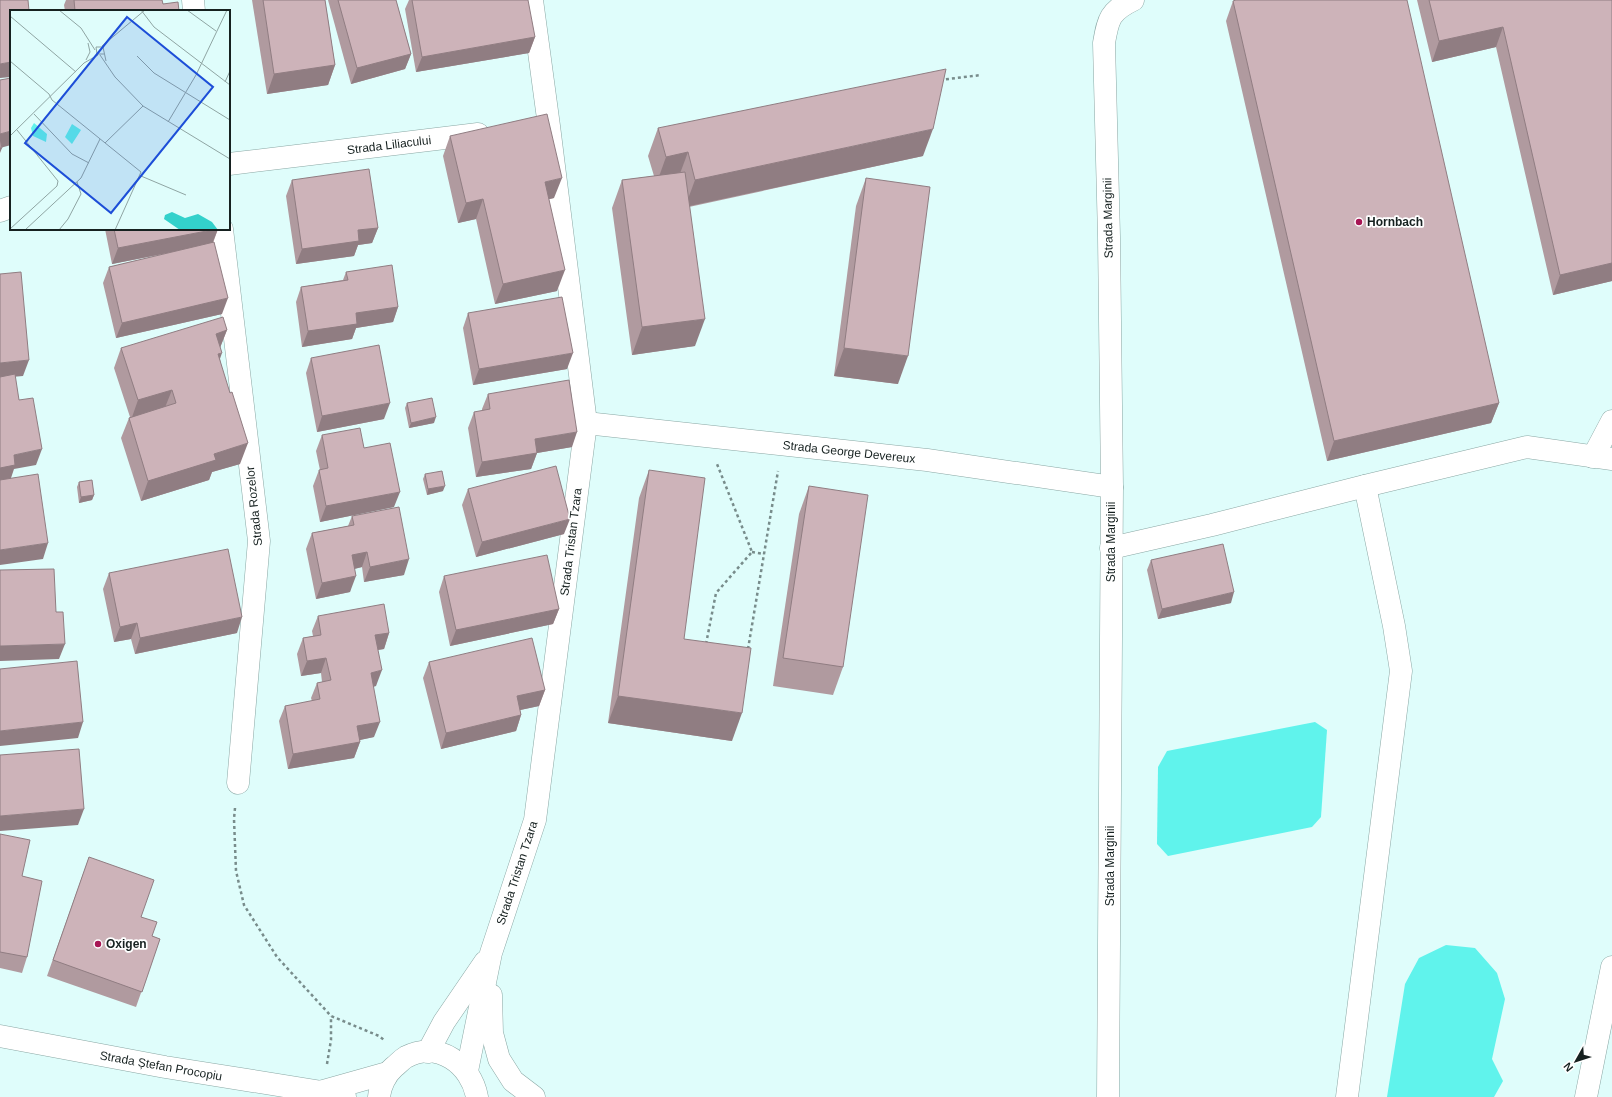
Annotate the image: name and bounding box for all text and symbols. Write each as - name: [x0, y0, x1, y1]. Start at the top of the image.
- inset map: [10, 10, 230, 230]
- street label: Strada Liliacului: [346, 133, 432, 157]
- street label: Strada Marginii: [1100, 178, 1116, 258]
- place label: Hornbach: [1367, 215, 1423, 229]
- marker: Hornbach: [1354, 217, 1364, 227]
- street label: Strada George Devereux: [782, 438, 916, 466]
- street label: Strada Rozelor: [243, 465, 265, 547]
- street label: Strada Tristan Tzara: [557, 487, 585, 597]
- street label: Strada Marginii: [1104, 502, 1118, 582]
- street label: Strada Tristan Tzara: [494, 819, 541, 927]
- street label: Strada Marginii: [1103, 826, 1117, 906]
- place label: Oxigen: [106, 937, 147, 951]
- marker: Oxigen: [93, 939, 103, 949]
- north arrow: [1556, 1041, 1596, 1081]
- street label: Strada Ștefan Procopiu: [99, 1048, 223, 1084]
- text: N: [1561, 1060, 1575, 1074]

